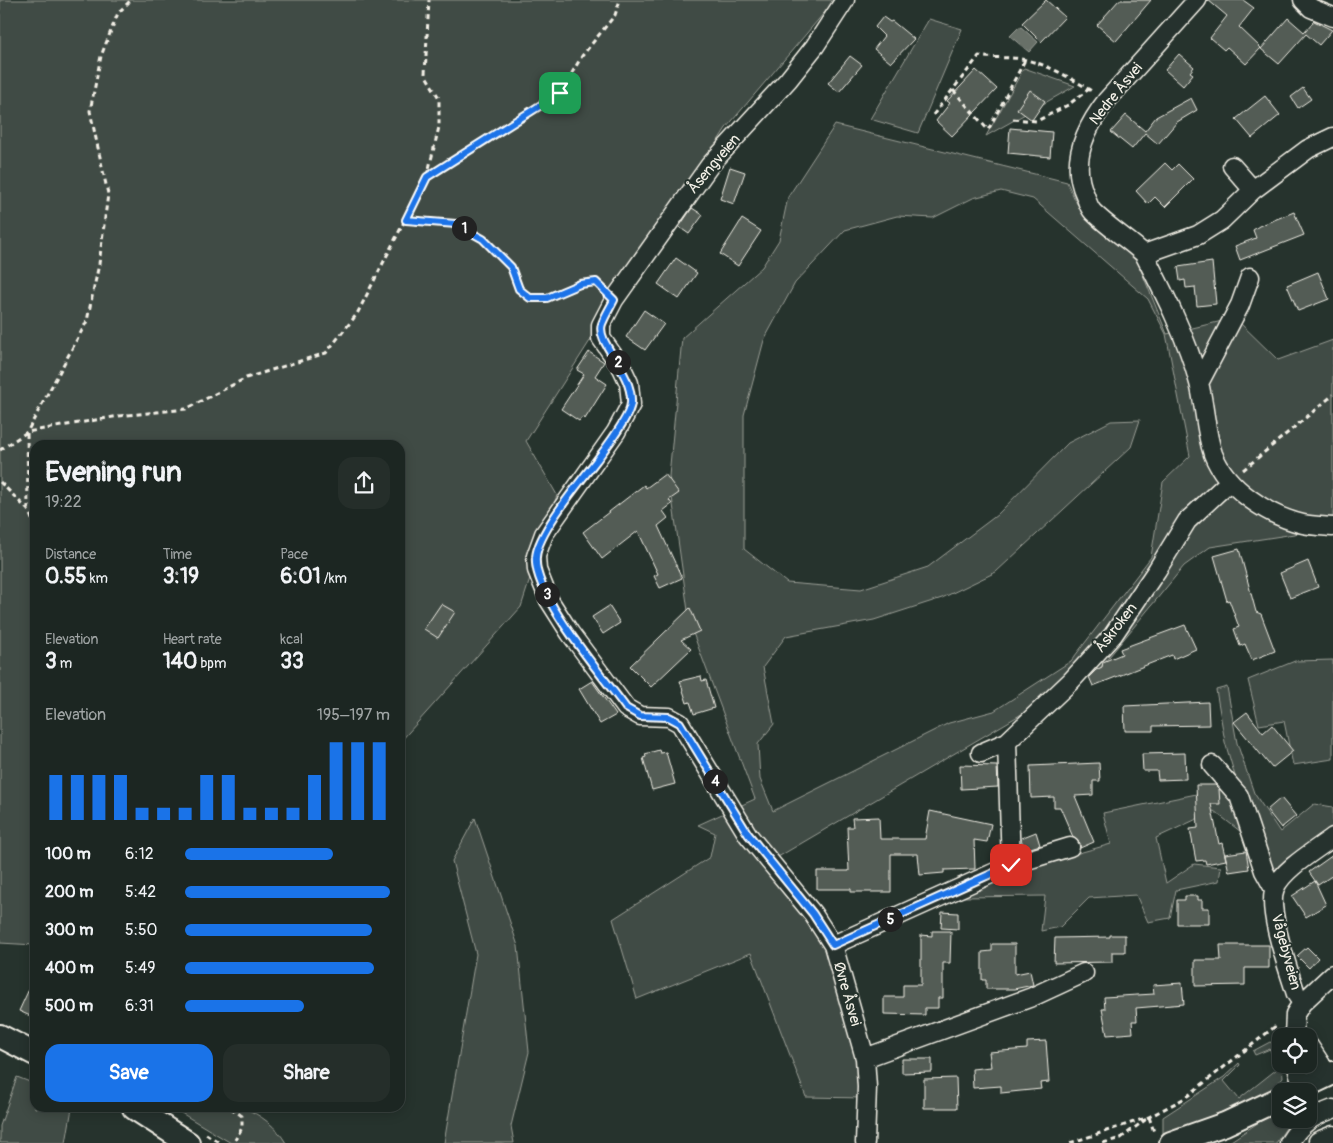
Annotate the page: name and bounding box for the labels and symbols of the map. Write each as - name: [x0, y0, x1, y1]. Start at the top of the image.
- street label: Nedre Åsvei: [1084, 58, 1147, 129]
- pin: [539, 72, 581, 114]
- street label: Åsengveien: [683, 130, 745, 198]
- pin: 1: [452, 216, 476, 240]
- pin: 2: [606, 350, 630, 374]
- pin: 3: [534, 582, 560, 606]
- street label: Åskroken: [1090, 599, 1141, 657]
- pin: 4: [702, 768, 728, 794]
- pin: [990, 844, 1032, 886]
- pin: 5: [878, 906, 902, 932]
- street label: Vågebyveien: [1267, 912, 1305, 992]
- street label: Øvre Åsvei: [829, 960, 866, 1028]

